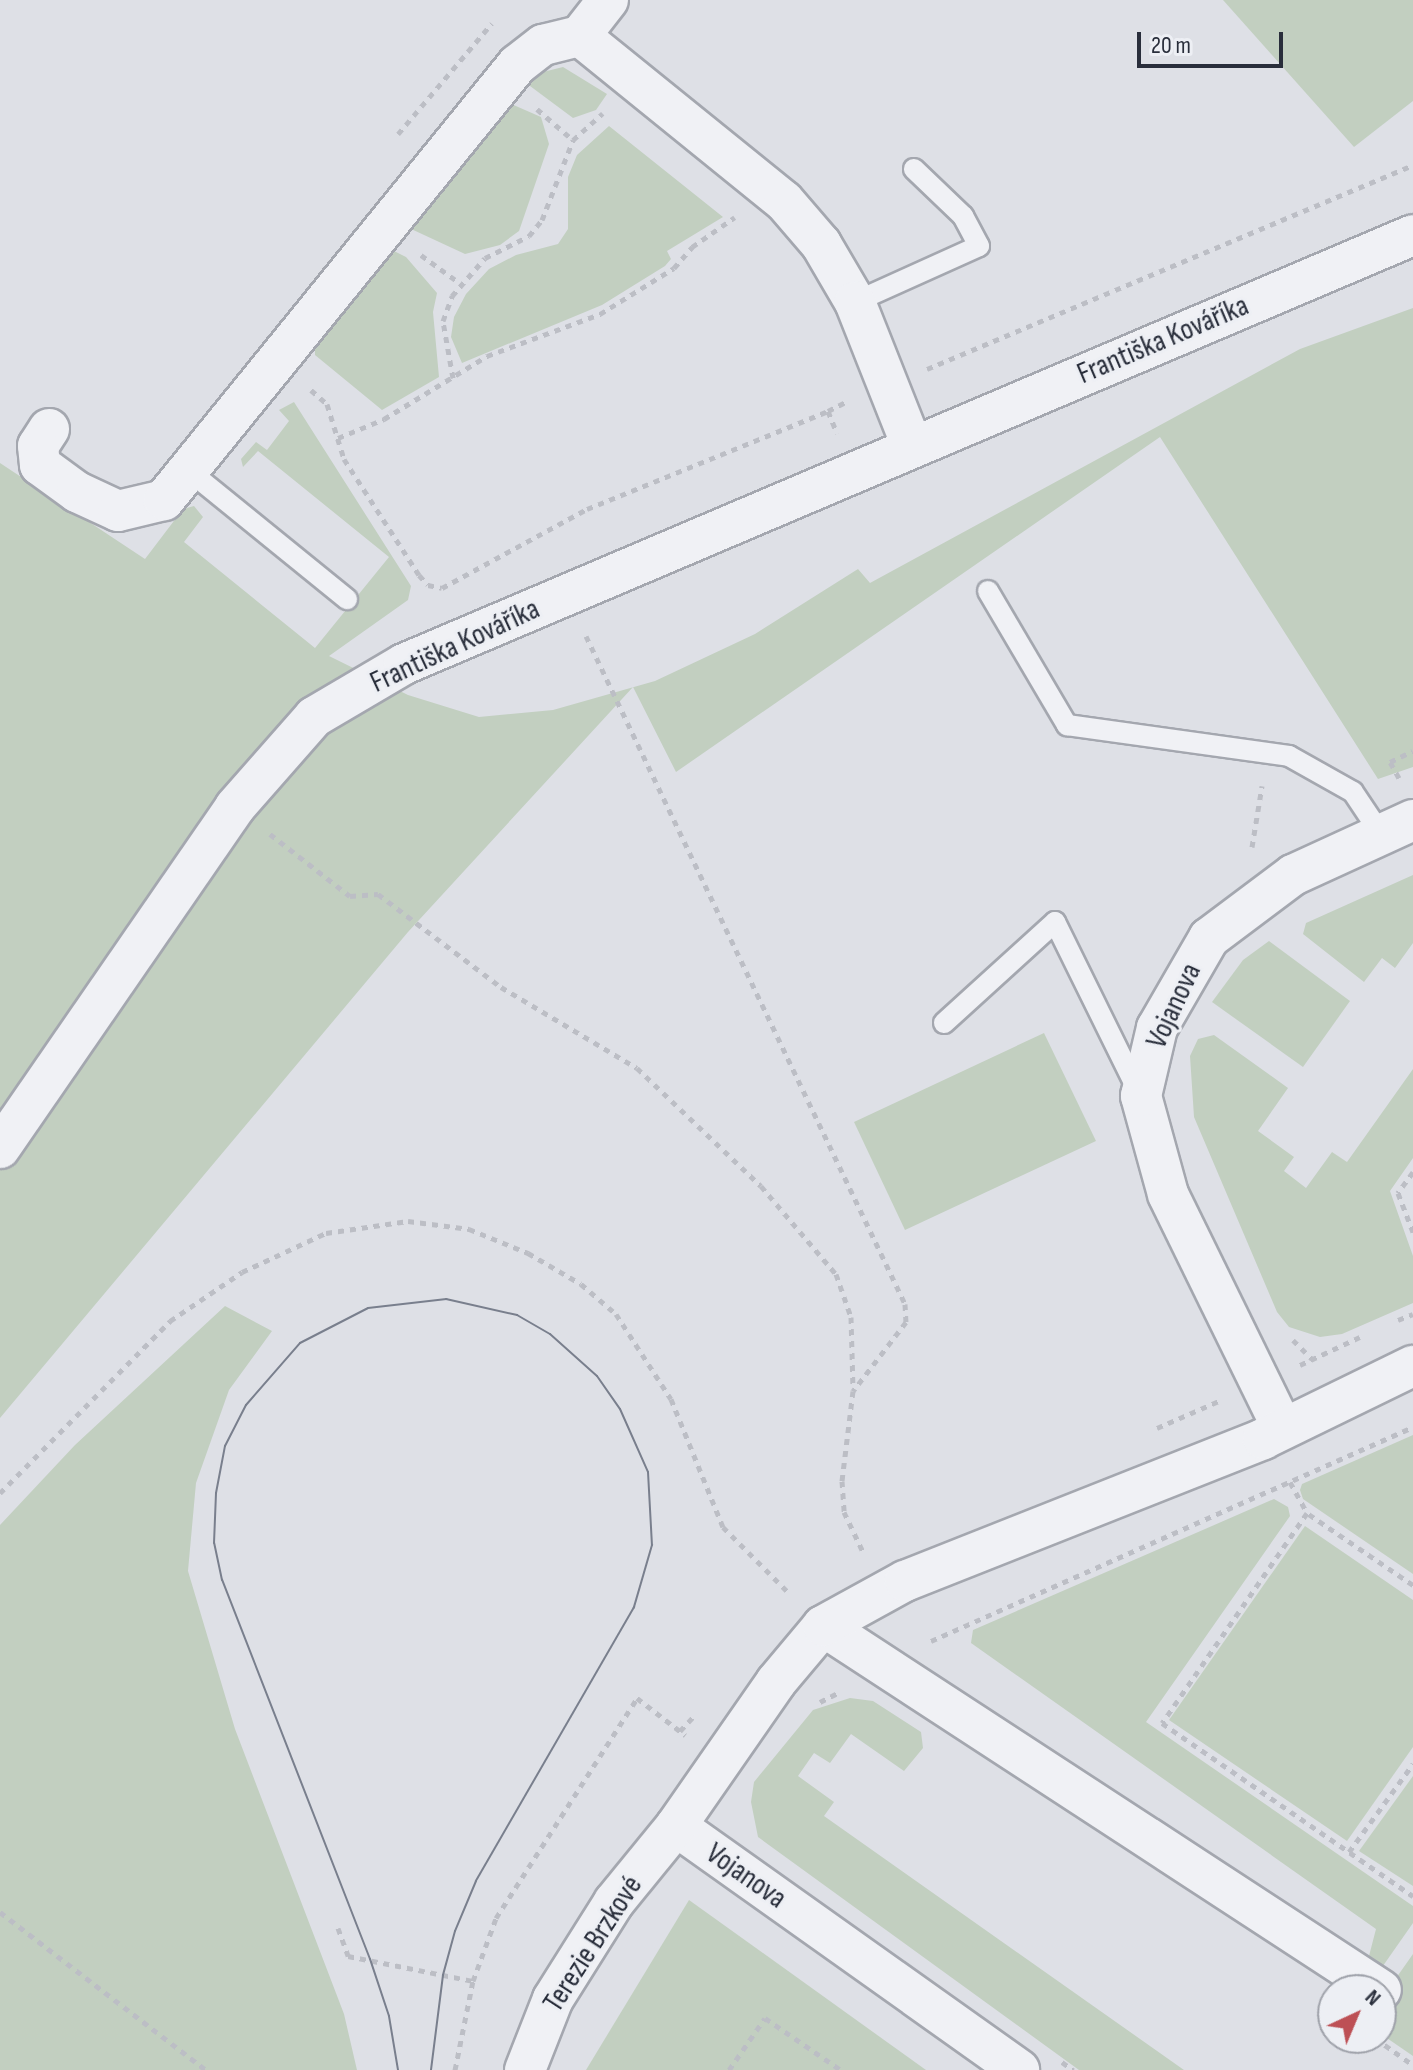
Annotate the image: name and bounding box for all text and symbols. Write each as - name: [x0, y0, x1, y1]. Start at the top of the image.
- scale bar: [1141, 16, 1287, 66]
- text: 20 m: [1151, 31, 1191, 60]
- street label: Františka Kováříka: [1072, 288, 1254, 392]
- street label: Františka Kováříka: [365, 591, 545, 701]
- street label: Vojanova: [1139, 958, 1209, 1054]
- street label: Vojanova: [699, 1836, 793, 1916]
- street label: Terezie Brzkové: [536, 1869, 650, 2019]
- north arrow: [1317, 1974, 1397, 2054]
- text: N: [1359, 1984, 1386, 2012]

